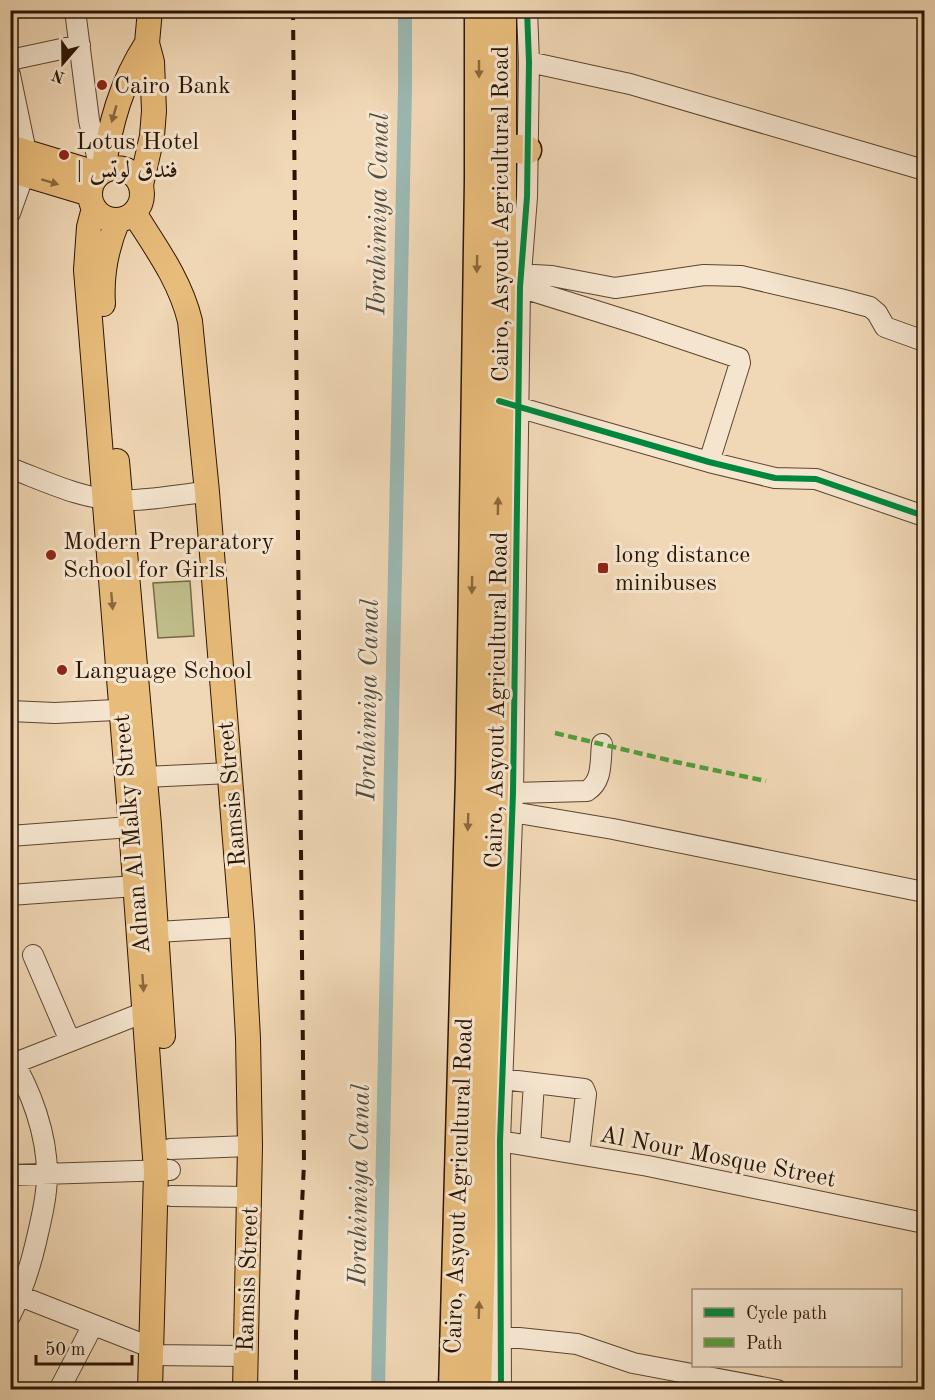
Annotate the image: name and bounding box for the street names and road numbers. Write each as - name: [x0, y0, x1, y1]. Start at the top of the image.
- street label: Cairo, Asyout Agricultural Road: [490, 46, 514, 382]
- street label: Cairo, Asyout Agricultural Road: [483, 531, 513, 869]
- street label: Adnan Al Malky Street: [111, 713, 155, 955]
- street label: Ramsis Street: [215, 720, 251, 867]
- street label: Cairo, Asyout Agricultural Road: [442, 1017, 478, 1355]
- street label: Al Nour Mosque Street: [598, 1123, 838, 1193]
- street label: Ramsis Street: [234, 1206, 264, 1352]

